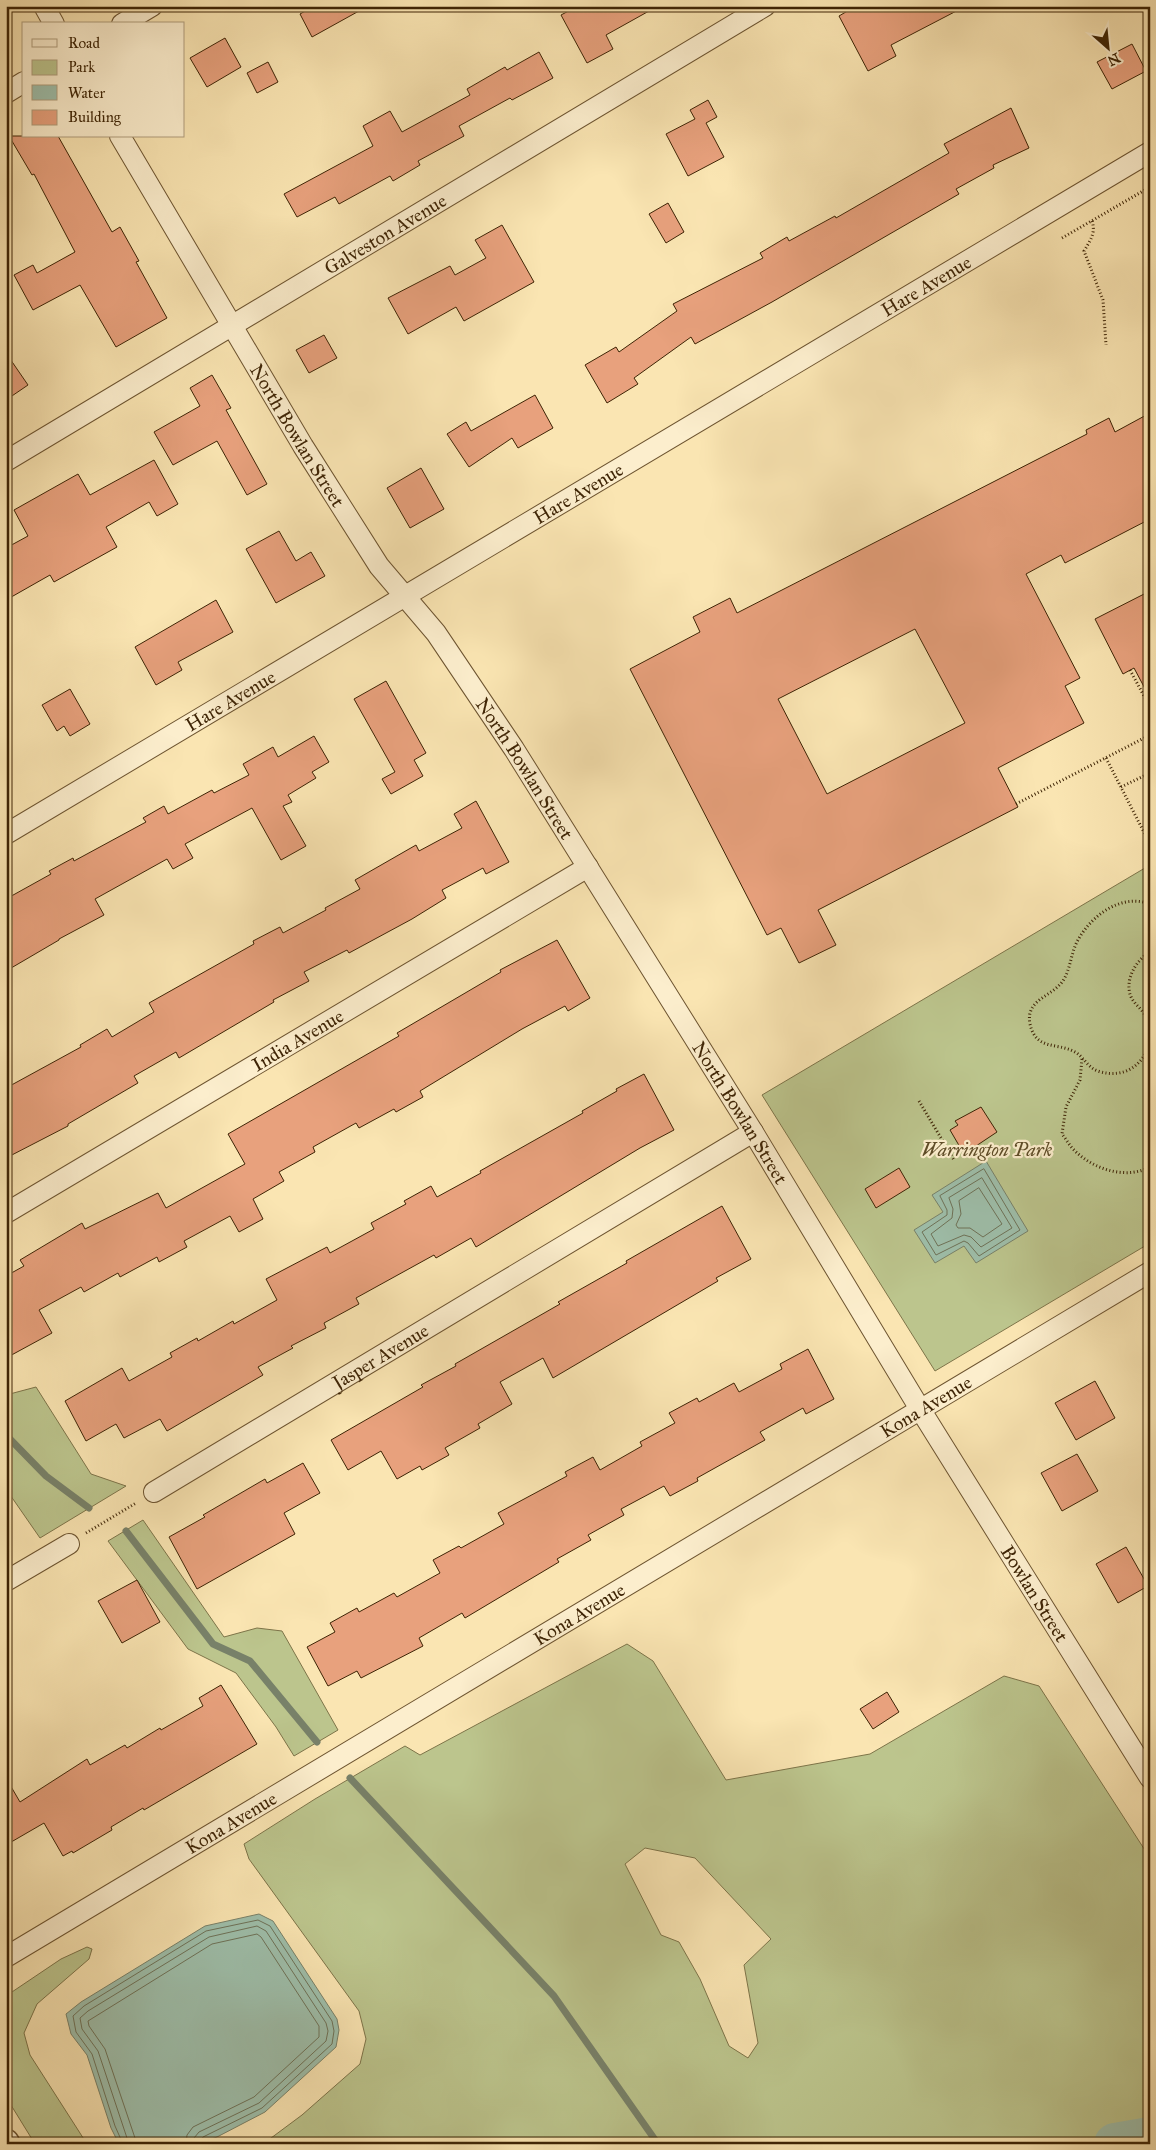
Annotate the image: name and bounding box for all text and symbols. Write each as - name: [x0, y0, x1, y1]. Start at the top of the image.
- legend: [22, 22, 185, 138]
- north arrow: [1084, 22, 1134, 72]
- text: Road: [68, 34, 100, 52]
- text: N: [1104, 49, 1123, 69]
- text: Park: [68, 58, 95, 76]
- text: Water: [68, 84, 105, 102]
- text: Building: [68, 108, 122, 126]
- street label: Galveston Avenue: [320, 189, 451, 280]
- street label: Hare Avenue: [877, 250, 975, 322]
- street label: North Bowlan Street: [245, 360, 350, 512]
- street label: Hare Avenue: [529, 458, 627, 529]
- street label: Hare Avenue: [181, 665, 280, 736]
- street label: North Bowlan Street: [471, 694, 578, 844]
- street label: India Avenue: [248, 1004, 348, 1076]
- street label: North Bowlan Street: [687, 1037, 793, 1188]
- park label: Warrington Park: [922, 1138, 1053, 1161]
- street label: Jasper Avenue: [327, 1319, 433, 1396]
- street label: Kona Avenue: [876, 1370, 976, 1443]
- street label: Bowlan Street: [996, 1541, 1073, 1646]
- street label: Kona Avenue: [530, 1578, 629, 1650]
- street label: Kona Avenue: [181, 1787, 281, 1859]

